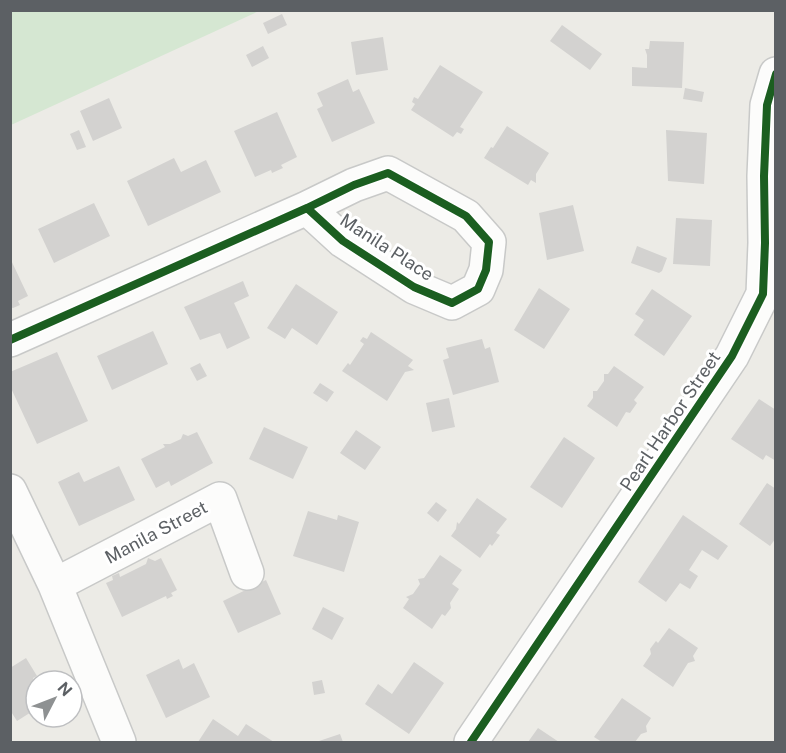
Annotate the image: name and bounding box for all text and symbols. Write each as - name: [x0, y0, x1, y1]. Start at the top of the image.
- street label: Manila Place: [336, 209, 438, 285]
- street label: Pearl Harbor Street: [615, 347, 725, 495]
- street label: Manila Street: [101, 496, 211, 568]
- north arrow: [24, 669, 84, 729]
- text: N: [54, 678, 76, 700]

